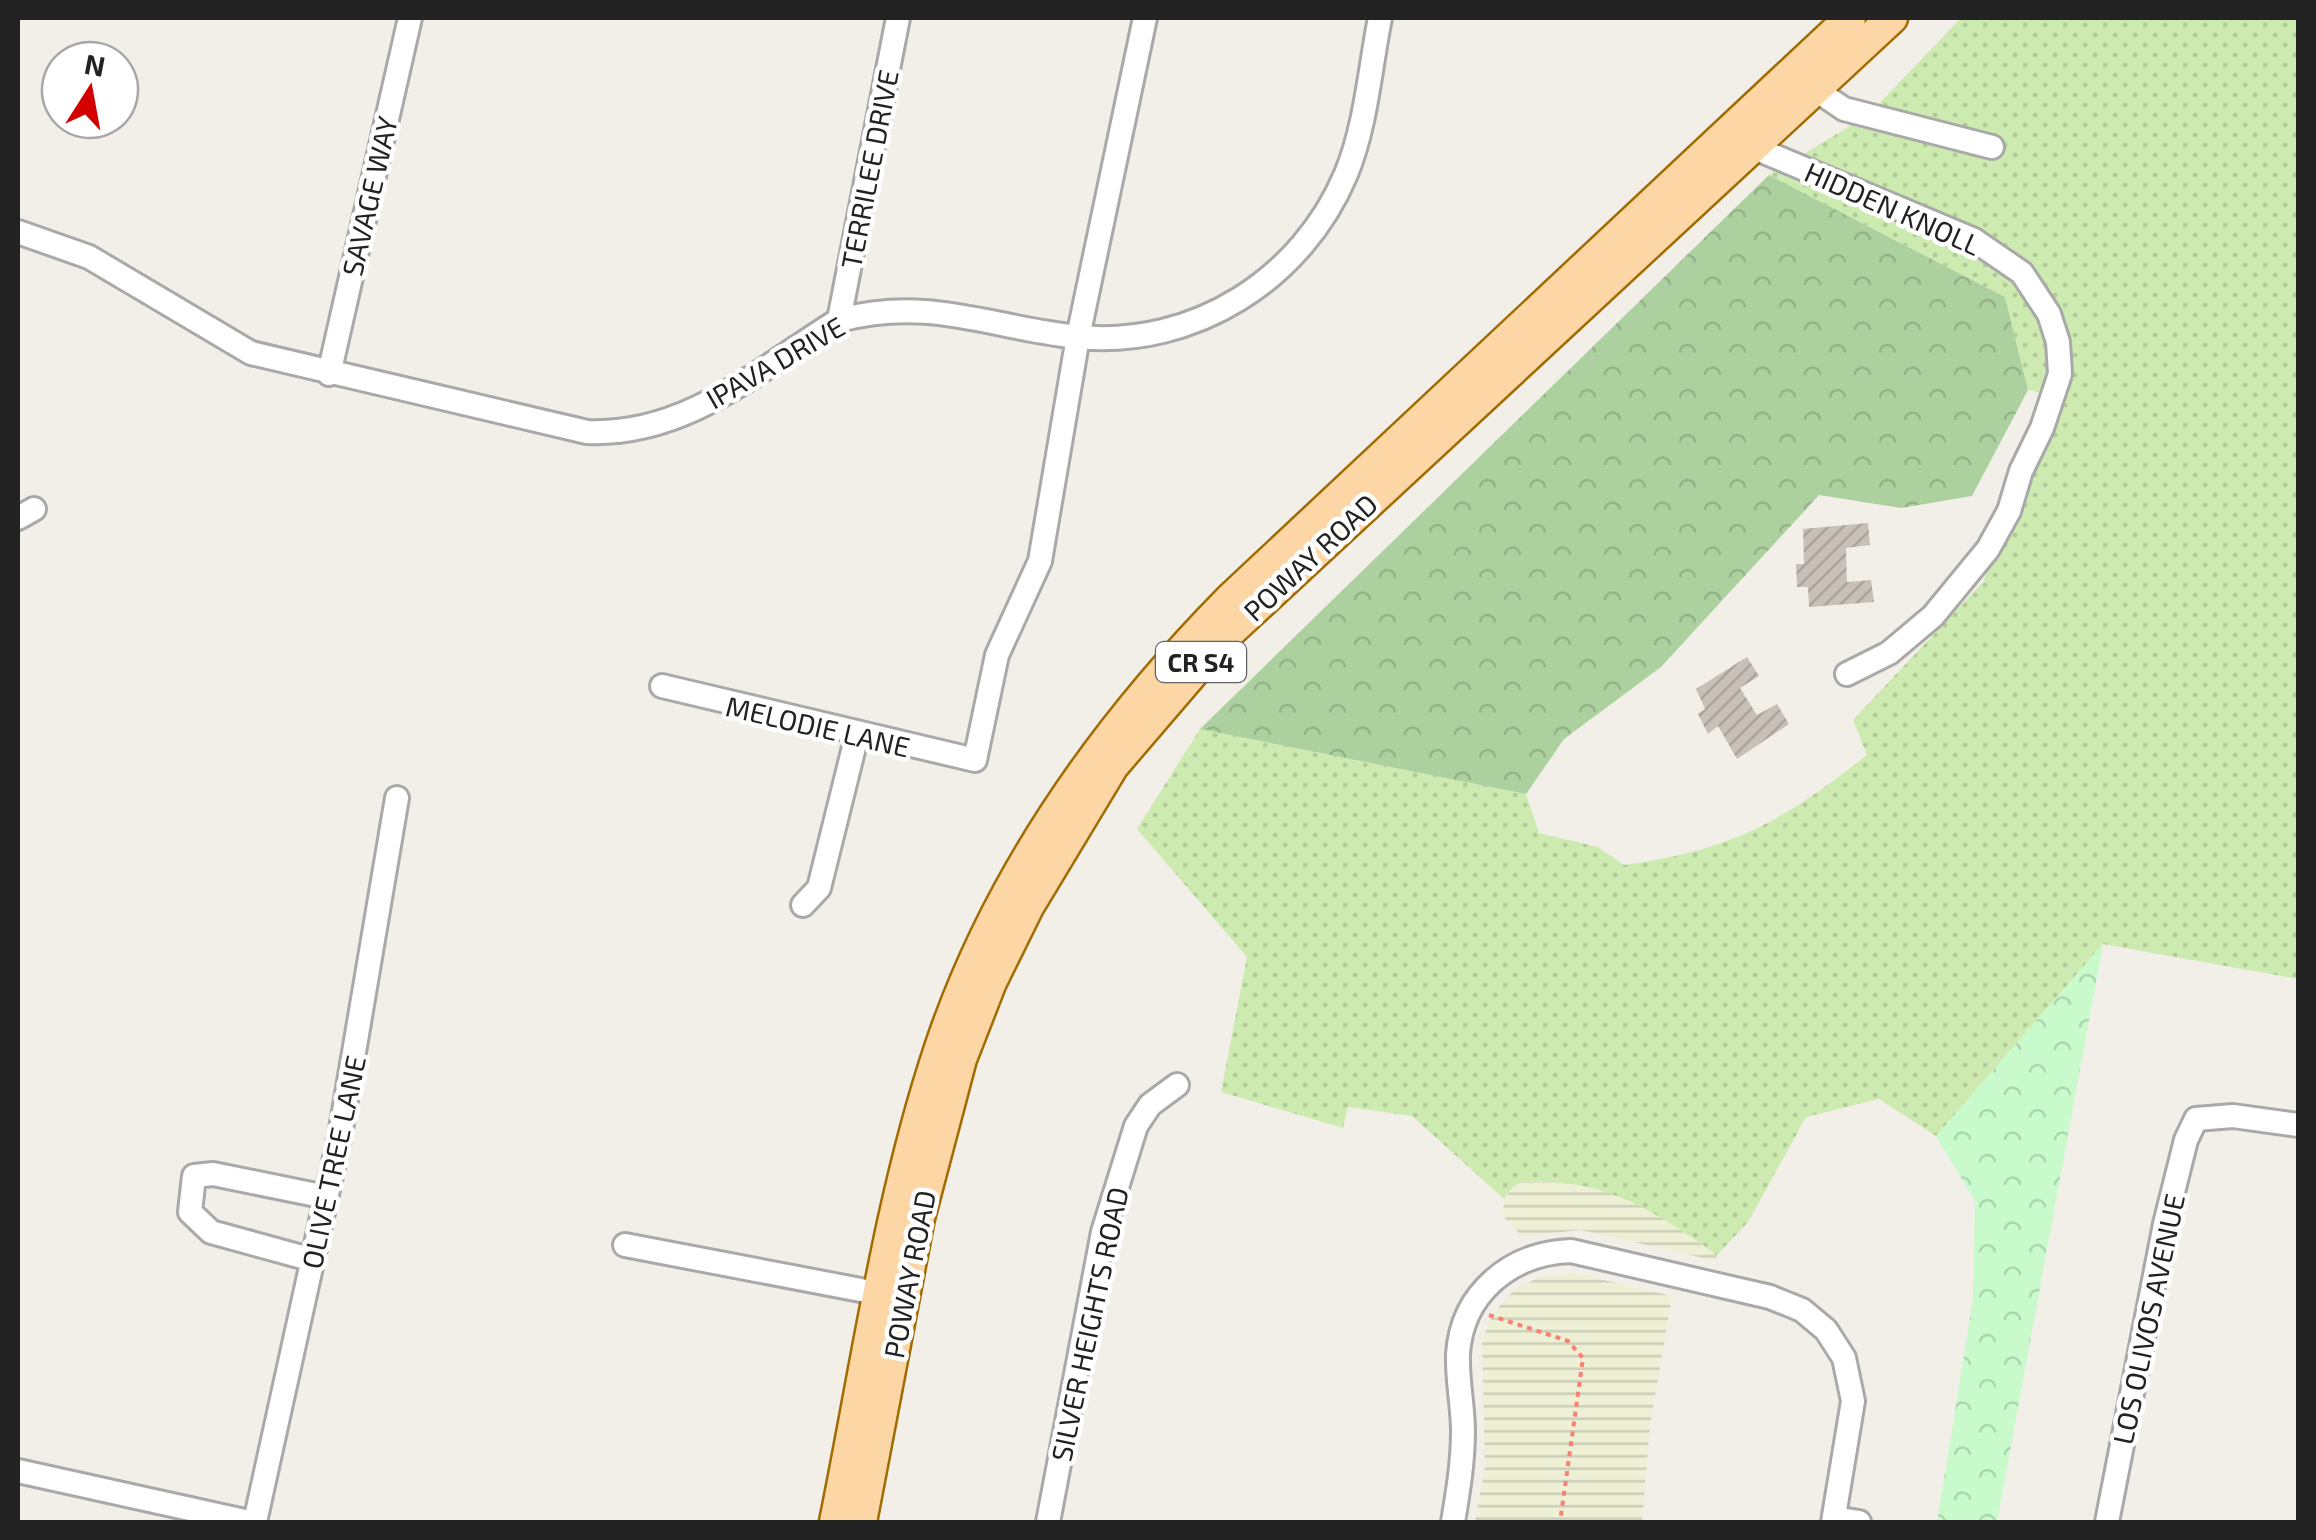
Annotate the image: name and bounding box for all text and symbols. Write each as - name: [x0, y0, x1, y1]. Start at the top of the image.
- north arrow: [40, 40, 140, 140]
- text: N: [82, 46, 108, 83]
- street label: TERRILEE DRIVE: [833, 67, 905, 271]
- street label: SAVAGE WAY: [334, 113, 404, 279]
- street label: HIDDEN KNOLL: [1800, 154, 1986, 262]
- street label: IPAVA DRIVE: [700, 309, 850, 415]
- street label: POWAY ROAD: [1236, 486, 1384, 628]
- road number: CR S4: [1156, 642, 1246, 682]
- street label: MELODIE LANE: [723, 688, 913, 764]
- street label: OLIVE TREE LANE: [294, 1052, 372, 1272]
- street label: SILVER HEIGHTS ROAD: [1043, 1184, 1135, 1464]
- street label: POWAY ROAD: [876, 1187, 942, 1361]
- street label: LOS OLIVOS AVENUE: [2105, 1191, 2191, 1447]

